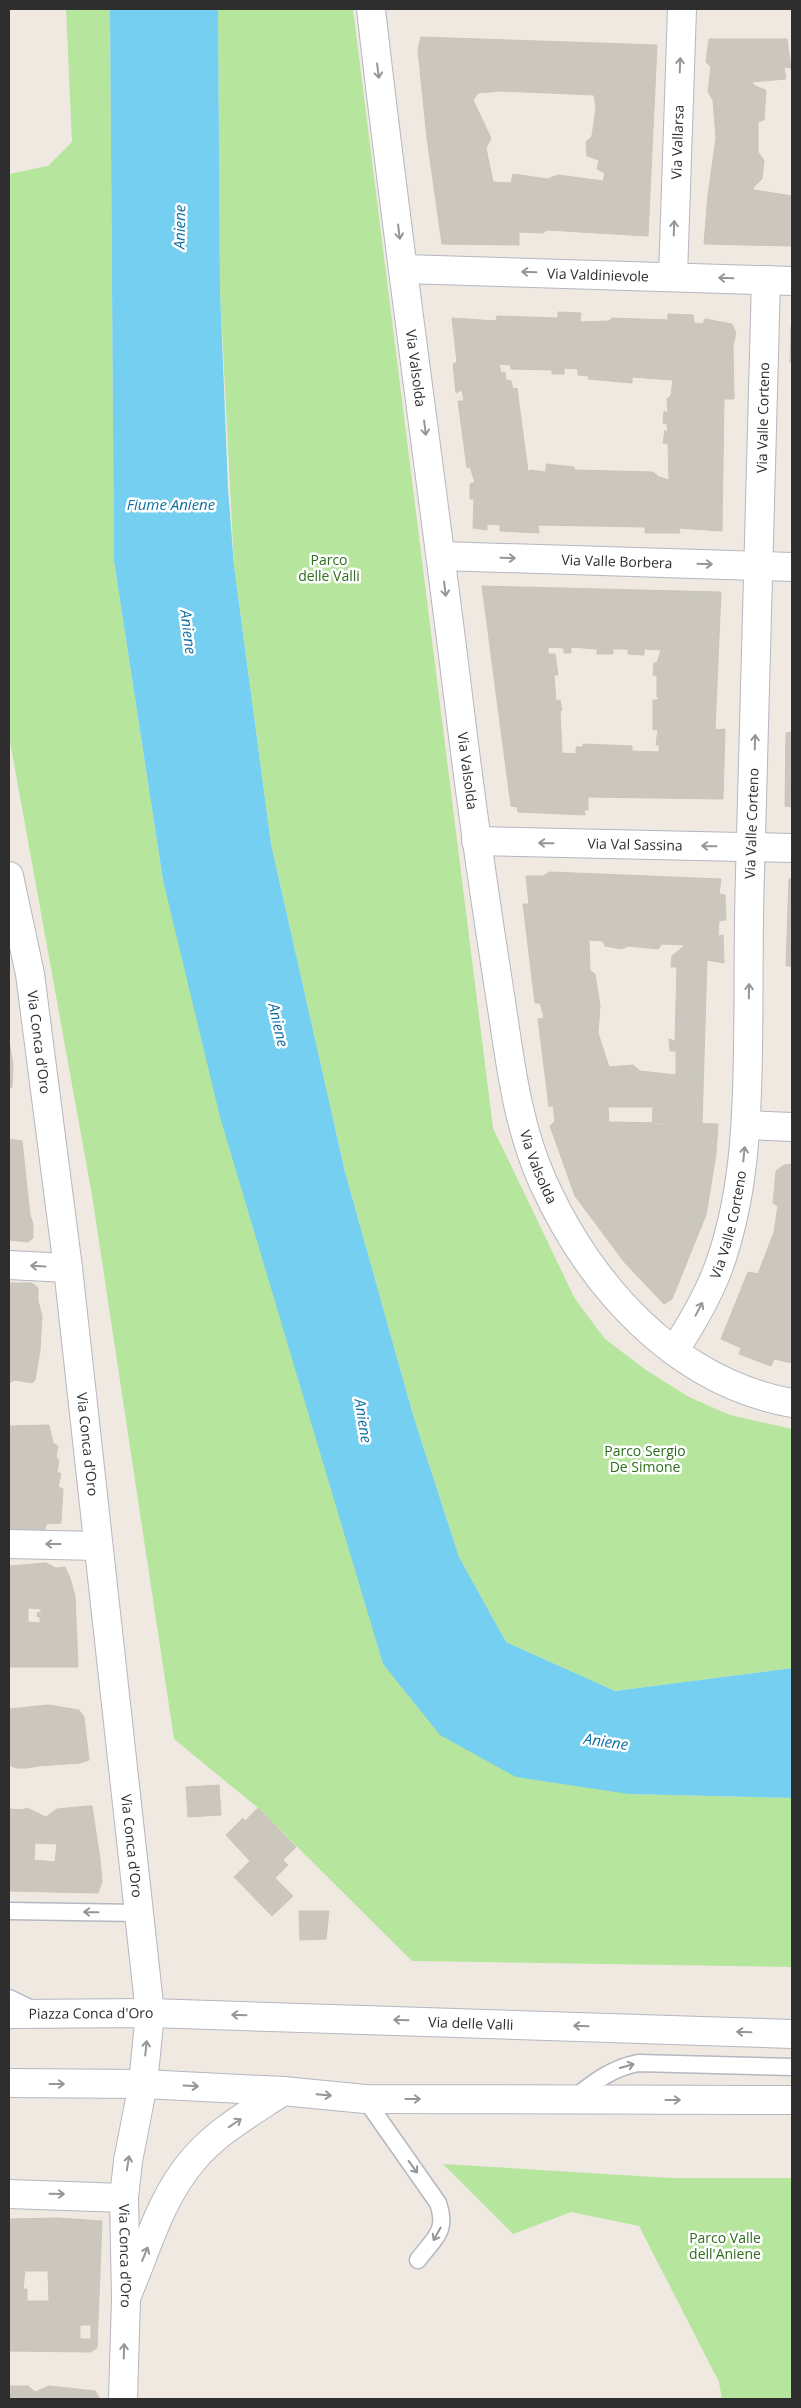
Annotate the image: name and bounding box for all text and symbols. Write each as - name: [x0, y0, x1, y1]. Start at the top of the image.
- one-way arrow: [675, 57, 684, 73]
- one-way arrow: [374, 62, 384, 78]
- street label: Via Vallarsa: [666, 104, 688, 180]
- water label: Aniene: [169, 204, 189, 250]
- one-way arrow: [669, 220, 678, 236]
- one-way arrow: [394, 223, 404, 239]
- street label: Via Valdinievole: [547, 263, 649, 286]
- one-way arrow: [521, 268, 537, 277]
- one-way arrow: [718, 274, 734, 283]
- street label: Via Valsolda: [402, 328, 431, 408]
- street label: Via Valle Corteno: [752, 362, 773, 473]
- one-way arrow: [420, 419, 430, 435]
- water label: Fiume Aniene: [127, 494, 216, 514]
- park label: Parco delle Valli: [298, 550, 360, 585]
- street label: Via Valle Borbera: [561, 550, 673, 572]
- one-way arrow: [499, 553, 515, 562]
- one-way arrow: [697, 559, 713, 568]
- one-way arrow: [440, 580, 450, 596]
- water label: Aniene: [176, 608, 202, 656]
- street label: Via Valsolda: [454, 731, 483, 811]
- one-way arrow: [751, 734, 760, 750]
- street label: Via Valle Corteno: [740, 768, 763, 879]
- street label: Via Val Sassina: [587, 833, 683, 855]
- one-way arrow: [538, 838, 554, 848]
- one-way arrow: [701, 841, 717, 851]
- one-way arrow: [744, 984, 753, 1000]
- street label: Via Conca d'Oro: [23, 989, 55, 1095]
- water label: Aniene: [264, 1000, 294, 1049]
- street label: Via Valsolda: [516, 1127, 562, 1207]
- one-way arrow: [739, 1146, 749, 1162]
- street label: Via Valle Corteno: [705, 1169, 750, 1281]
- one-way arrow: [30, 1262, 46, 1271]
- one-way arrow: [695, 1302, 704, 1317]
- street label: Via Conca d'Oro: [73, 1391, 103, 1497]
- water label: Aniene: [350, 1396, 377, 1445]
- park label: Parco Sergio De Simone: [604, 1441, 686, 1476]
- one-way arrow: [45, 1539, 62, 1549]
- water label: Aniene: [582, 1728, 630, 1754]
- street label: Via Conca d'Oro: [117, 1793, 147, 1899]
- one-way arrow: [83, 1908, 99, 1917]
- street label: Piazza Conca d'Oro: [28, 2003, 154, 2023]
- one-way arrow: [231, 2011, 247, 2020]
- street label: Via delle Valli: [428, 2012, 514, 2034]
- one-way arrow: [393, 2015, 410, 2025]
- one-way arrow: [573, 2022, 589, 2031]
- one-way arrow: [736, 2028, 752, 2037]
- one-way arrow: [141, 2041, 151, 2057]
- one-way arrow: [618, 2060, 634, 2070]
- one-way arrow: [49, 2079, 65, 2088]
- one-way arrow: [183, 2082, 199, 2091]
- one-way arrow: [316, 2090, 332, 2100]
- one-way arrow: [405, 2094, 421, 2104]
- one-way arrow: [664, 2095, 680, 2105]
- one-way arrow: [228, 2118, 242, 2128]
- one-way arrow: [123, 2155, 133, 2171]
- one-way arrow: [408, 2160, 418, 2174]
- one-way arrow: [49, 2190, 65, 2199]
- street label: Via Conca d'Oro: [115, 2204, 136, 2308]
- one-way arrow: [432, 2226, 442, 2241]
- park label: Parco Valle dell'Aniene: [689, 2228, 761, 2263]
- one-way arrow: [141, 2247, 150, 2262]
- one-way arrow: [120, 2343, 129, 2359]

